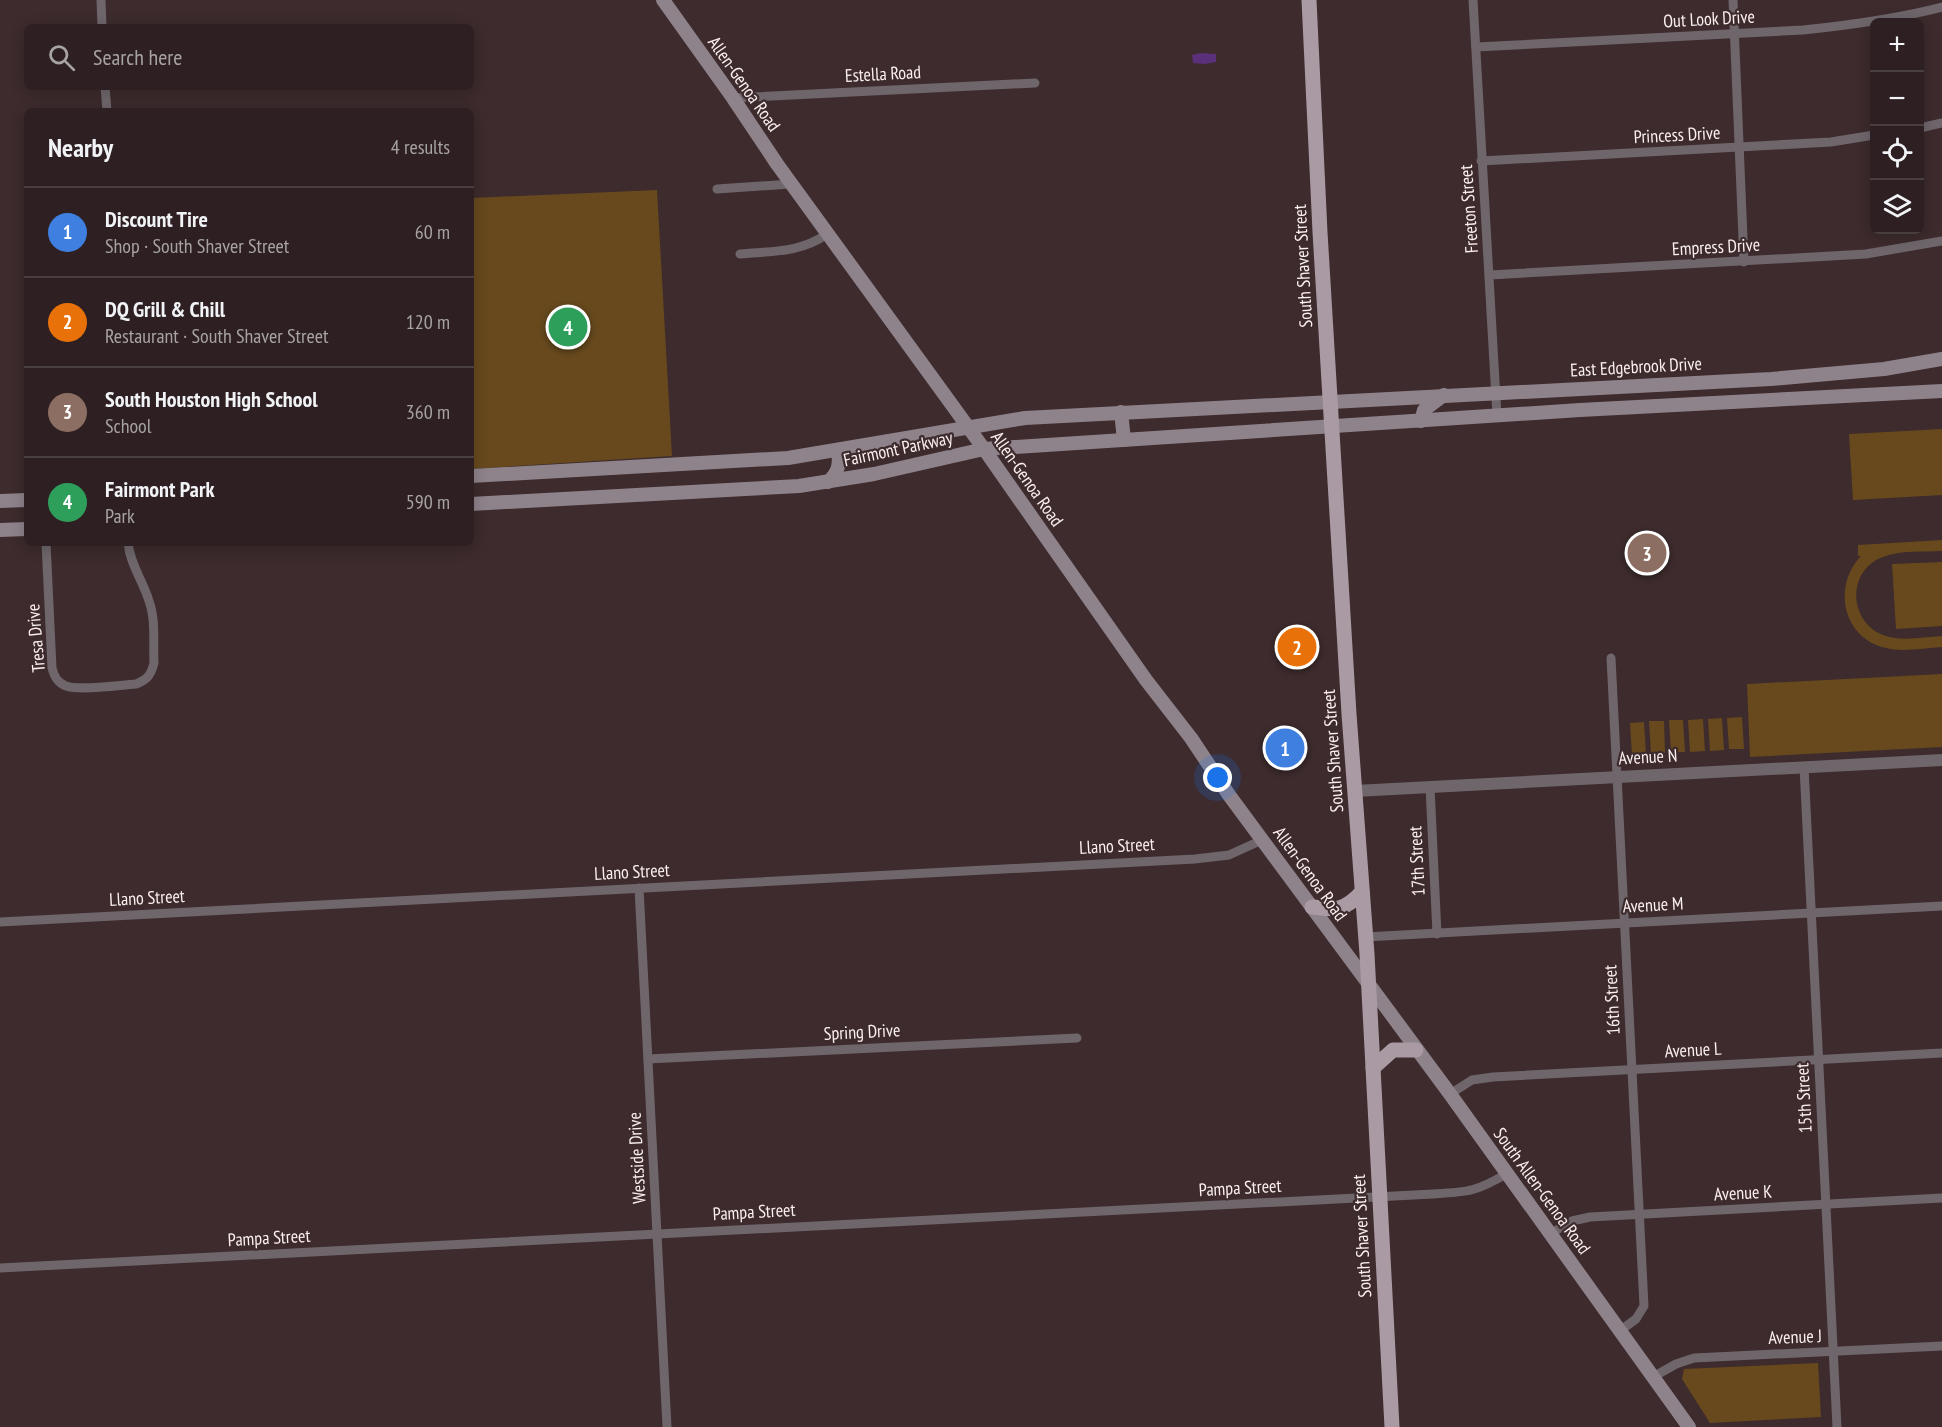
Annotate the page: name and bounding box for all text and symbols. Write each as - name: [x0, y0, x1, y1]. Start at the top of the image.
- street label: Out Look Drive: [1663, 5, 1755, 32]
- map controls: [1870, 18, 1924, 234]
- button: +: [1870, 18, 1924, 72]
- search box: [24, 24, 474, 90]
- street label: Allen-Genoa Road: [703, 32, 786, 136]
- icon: search: [45, 41, 78, 74]
- text: Search here: [93, 43, 182, 71]
- street label: Estella Road: [844, 60, 922, 87]
- button: −: [1870, 72, 1924, 126]
- street label: Princess Drive: [1633, 121, 1721, 148]
- button: locate: [1870, 126, 1924, 180]
- text: Nearby: [48, 131, 113, 164]
- text: 4 results: [391, 134, 450, 160]
- street label: Freeton Street: [1454, 164, 1483, 254]
- button: layers: [1870, 180, 1924, 234]
- street label: South Shaver Street: [1288, 204, 1317, 328]
- text: Discount Tire: [105, 205, 208, 233]
- text: 1: [63, 219, 72, 245]
- text: 60 m: [415, 219, 450, 245]
- text: Shop · South Shaver Street: [105, 233, 289, 259]
- street label: Empress Drive: [1671, 233, 1761, 260]
- text: DQ Grill & Chill: [105, 295, 225, 323]
- pin: 4: [548, 304, 588, 350]
- text: 2: [63, 309, 72, 335]
- text: 120 m: [406, 309, 450, 335]
- text: Restaurant · South Shaver Street: [105, 323, 328, 349]
- street label: East Edgebrook Drive: [1570, 352, 1702, 381]
- text: South Houston High School: [105, 385, 318, 413]
- text: 3: [63, 399, 72, 425]
- text: 360 m: [406, 399, 450, 425]
- text: School: [105, 413, 151, 439]
- street label: Fairmont Parkway: [841, 426, 955, 471]
- street label: Allen-Genoa Road: [986, 427, 1069, 531]
- text: Fairmont Park: [105, 475, 214, 503]
- text: 4: [63, 489, 72, 515]
- text: 590 m: [406, 489, 450, 515]
- text: Park: [105, 503, 135, 529]
- pin: 3: [1628, 530, 1666, 576]
- street label: Tresa Drive: [21, 603, 50, 673]
- pin: 2: [1278, 624, 1316, 670]
- street label: South Shaver Street: [1317, 689, 1348, 813]
- pin: 1: [1266, 726, 1304, 771]
- street label: Avenue N: [1618, 743, 1678, 770]
- your location: [1203, 763, 1232, 792]
- street label: Allen-Genoa Road: [1268, 822, 1352, 925]
- street label: 17th Street: [1403, 825, 1430, 897]
- street label: Llano Street: [1079, 832, 1155, 859]
- street label: Llano Street: [594, 858, 670, 885]
- street label: Llano Street: [109, 884, 185, 911]
- street label: Avenue M: [1622, 891, 1684, 918]
- street label: 16th Street: [1598, 964, 1625, 1036]
- street label: Spring Drive: [823, 1018, 901, 1045]
- street label: Avenue L: [1664, 1037, 1722, 1062]
- street label: 15th Street: [1790, 1062, 1817, 1134]
- street label: Westside Drive: [623, 1112, 650, 1204]
- street label: South Allen-Genoa Road: [1489, 1123, 1596, 1258]
- street label: Pampa Street: [1198, 1174, 1282, 1201]
- street label: South Shaver Street: [1347, 1174, 1376, 1298]
- street label: Avenue K: [1713, 1179, 1773, 1206]
- street label: Pampa Street: [712, 1198, 796, 1225]
- street label: Pampa Street: [227, 1224, 311, 1251]
- street label: Avenue J: [1768, 1324, 1822, 1349]

